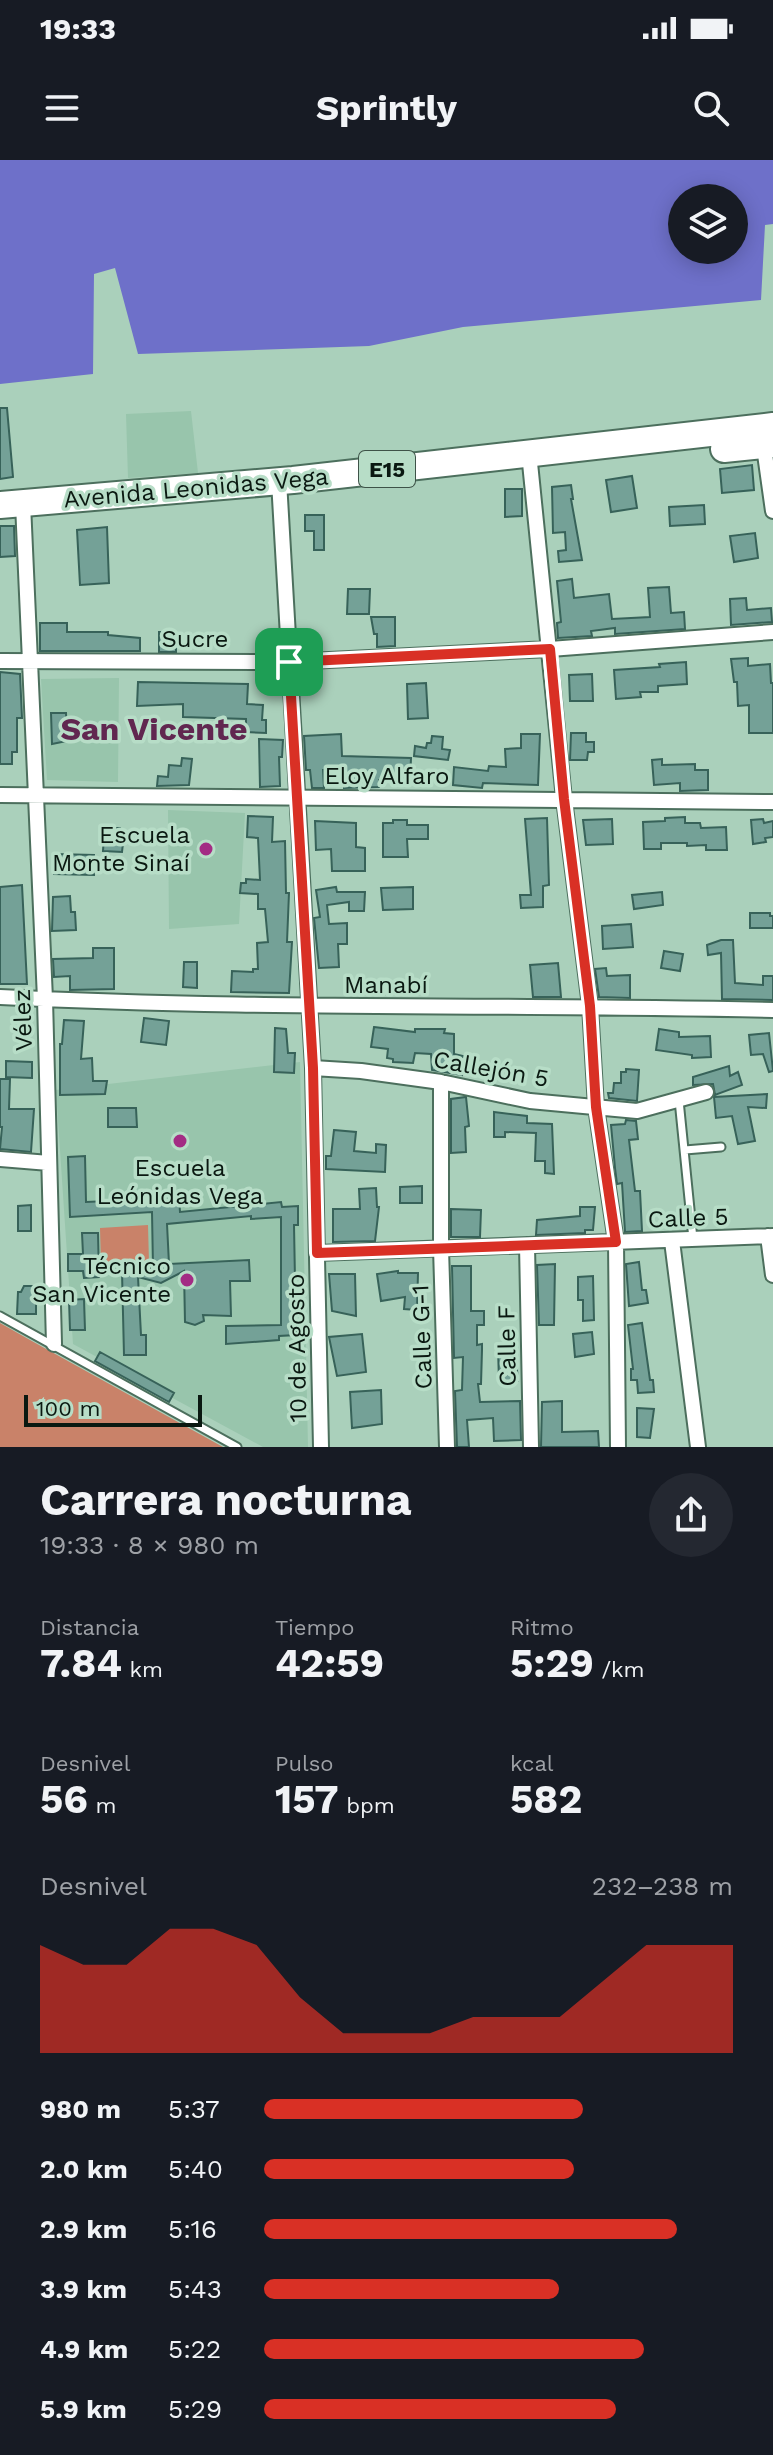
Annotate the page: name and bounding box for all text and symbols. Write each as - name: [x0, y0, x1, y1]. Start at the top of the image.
- text: 19:33: [40, 11, 116, 46]
- icon: menu: [40, 86, 84, 130]
- icon: search: [689, 86, 733, 130]
- text: Sprintly: [316, 87, 457, 129]
- map controls: [668, 184, 748, 264]
- button: layers: [668, 184, 748, 264]
- road number: E15: [359, 451, 415, 487]
- street label: Avenida Leonidas Vega: [62, 462, 330, 514]
- street label: Sucre: [162, 625, 228, 653]
- pin: [255, 628, 323, 696]
- icon: arrive: [267, 640, 311, 684]
- district label: San Vicente: [60, 710, 248, 748]
- street label: Eloy Alfaro: [325, 762, 450, 790]
- place label: Escuela Monte Sinaí: [52, 821, 190, 877]
- marker: Escuela Monte Sinaí: [197, 840, 215, 858]
- street label: Manabí: [344, 971, 428, 999]
- street label: Vélez: [8, 988, 38, 1052]
- street label: Callejón 5: [431, 1045, 551, 1093]
- marker: Escuela Leónidas Vega: [171, 1132, 189, 1150]
- place label: Escuela Leónidas Vega: [97, 1154, 263, 1210]
- street label: Calle 5: [647, 1203, 729, 1233]
- place label: Técnico San Vicente: [32, 1252, 171, 1308]
- marker: Técnico San Vicente: [178, 1271, 196, 1289]
- street label: 10 de Agosto: [282, 1273, 312, 1423]
- street label: Calle G-1: [406, 1284, 438, 1390]
- street label: Calle F: [492, 1305, 522, 1387]
- scale bar: [24, 1391, 202, 1427]
- text: 100 m: [36, 1396, 100, 1421]
- button: share: [649, 1473, 733, 1557]
- text: Carrera nocturna: [40, 1474, 412, 1526]
- text: 19:33 · 8 × 980 m: [40, 1530, 259, 1560]
- text: Distancia: [40, 1615, 139, 1640]
- text: Tiempo: [275, 1615, 354, 1640]
- text: Ritmo: [510, 1615, 574, 1640]
- text: 7.84: [40, 1640, 122, 1687]
- text: 42:59: [275, 1640, 384, 1687]
- text: 5:29: [510, 1640, 594, 1687]
- text: km: [122, 1657, 163, 1682]
- text: /km: [594, 1657, 644, 1682]
- text: Desnivel: [40, 1751, 131, 1776]
- text: Pulso: [275, 1751, 334, 1776]
- text: kcal: [510, 1751, 554, 1776]
- text: 56: [40, 1776, 88, 1823]
- text: 157: [275, 1776, 339, 1823]
- text: 582: [510, 1776, 582, 1823]
- text: m: [88, 1793, 116, 1818]
- text: bpm: [339, 1793, 395, 1818]
- text: Desnivel: [40, 1871, 147, 1901]
- text: 232–238 m: [592, 1871, 733, 1901]
- text: 980 m: [40, 2094, 121, 2124]
- text: 5:37: [168, 2094, 220, 2124]
- text: 2.0 km: [40, 2154, 128, 2184]
- text: 5:40: [168, 2154, 223, 2184]
- text: 2.9 km: [40, 2214, 127, 2244]
- text: 5:16: [168, 2214, 217, 2244]
- text: 3.9 km: [40, 2274, 127, 2304]
- text: 5:43: [168, 2274, 222, 2304]
- text: 4.9 km: [40, 2334, 128, 2364]
- text: 5:22: [168, 2334, 221, 2364]
- text: 5.9 km: [40, 2394, 127, 2424]
- text: 5:29: [168, 2394, 222, 2424]

